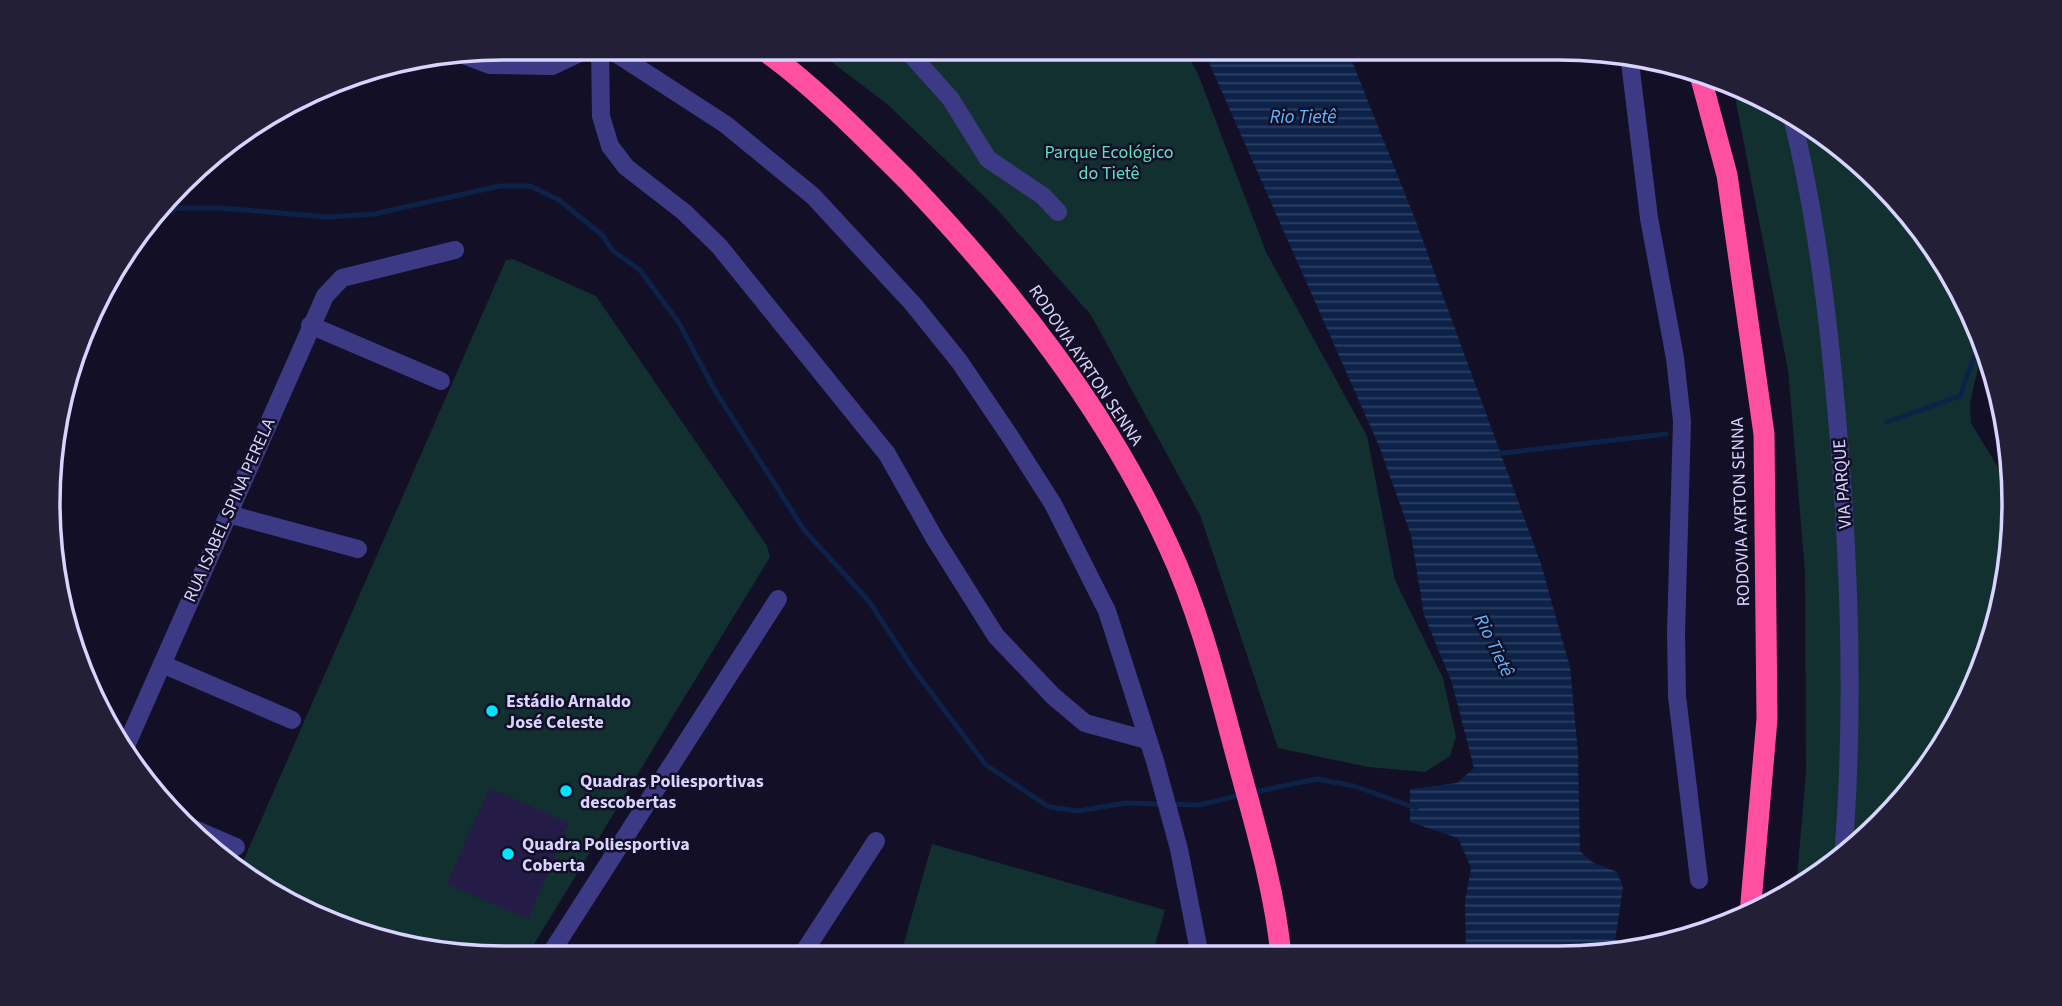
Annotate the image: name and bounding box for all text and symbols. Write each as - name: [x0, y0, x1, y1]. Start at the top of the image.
- water label: Rio Tietê: [1270, 104, 1336, 131]
- park label: Parque Ecológico do Tietê: [1044, 140, 1174, 186]
- street label: RODOVIA AYRTON SENNA: [1022, 280, 1149, 451]
- street label: RUA ISABEL SPINA PERELA: [178, 414, 281, 606]
- street label: RODOVIA AYRTON SENNA: [1725, 417, 1756, 607]
- street label: VIA PARQUE: [1827, 438, 1858, 530]
- water label: Rio Tietê: [1467, 610, 1520, 682]
- place label: Estádio Arnaldo José Celeste: [506, 689, 631, 735]
- marker: Estádio Arnaldo José Celeste: [484, 703, 500, 719]
- place label: Quadras Poliesportivas descobertas: [580, 769, 764, 815]
- marker: Quadras Poliesportivas descobertas: [558, 783, 574, 799]
- place label: Quadra Poliesportiva Coberta: [522, 832, 690, 878]
- marker: Quadra Poliesportiva Coberta: [500, 846, 516, 862]

